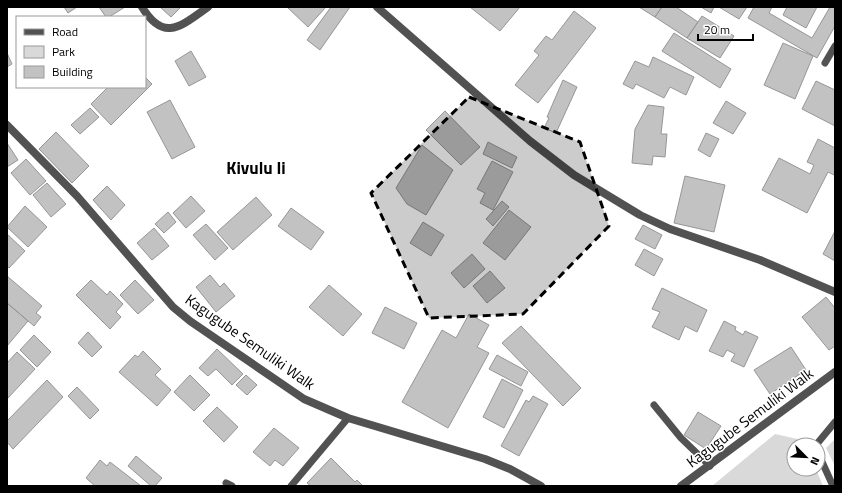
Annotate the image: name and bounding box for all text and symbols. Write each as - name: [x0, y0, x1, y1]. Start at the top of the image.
- legend: [16, 16, 146, 88]
- scale bar: [698, 16, 753, 42]
- text: 20 m: [704, 20, 730, 39]
- text: Road: [52, 22, 78, 41]
- text: Park: [52, 42, 75, 61]
- text: Building: [52, 62, 93, 81]
- district label: Kivulu Ii: [226, 155, 286, 181]
- street label: Kagugube Semuliki Walk: [181, 288, 320, 395]
- street label: Kagugube Semuliki Walk: [681, 362, 818, 473]
- north arrow: [786, 437, 826, 477]
- text: N: [806, 454, 824, 468]

